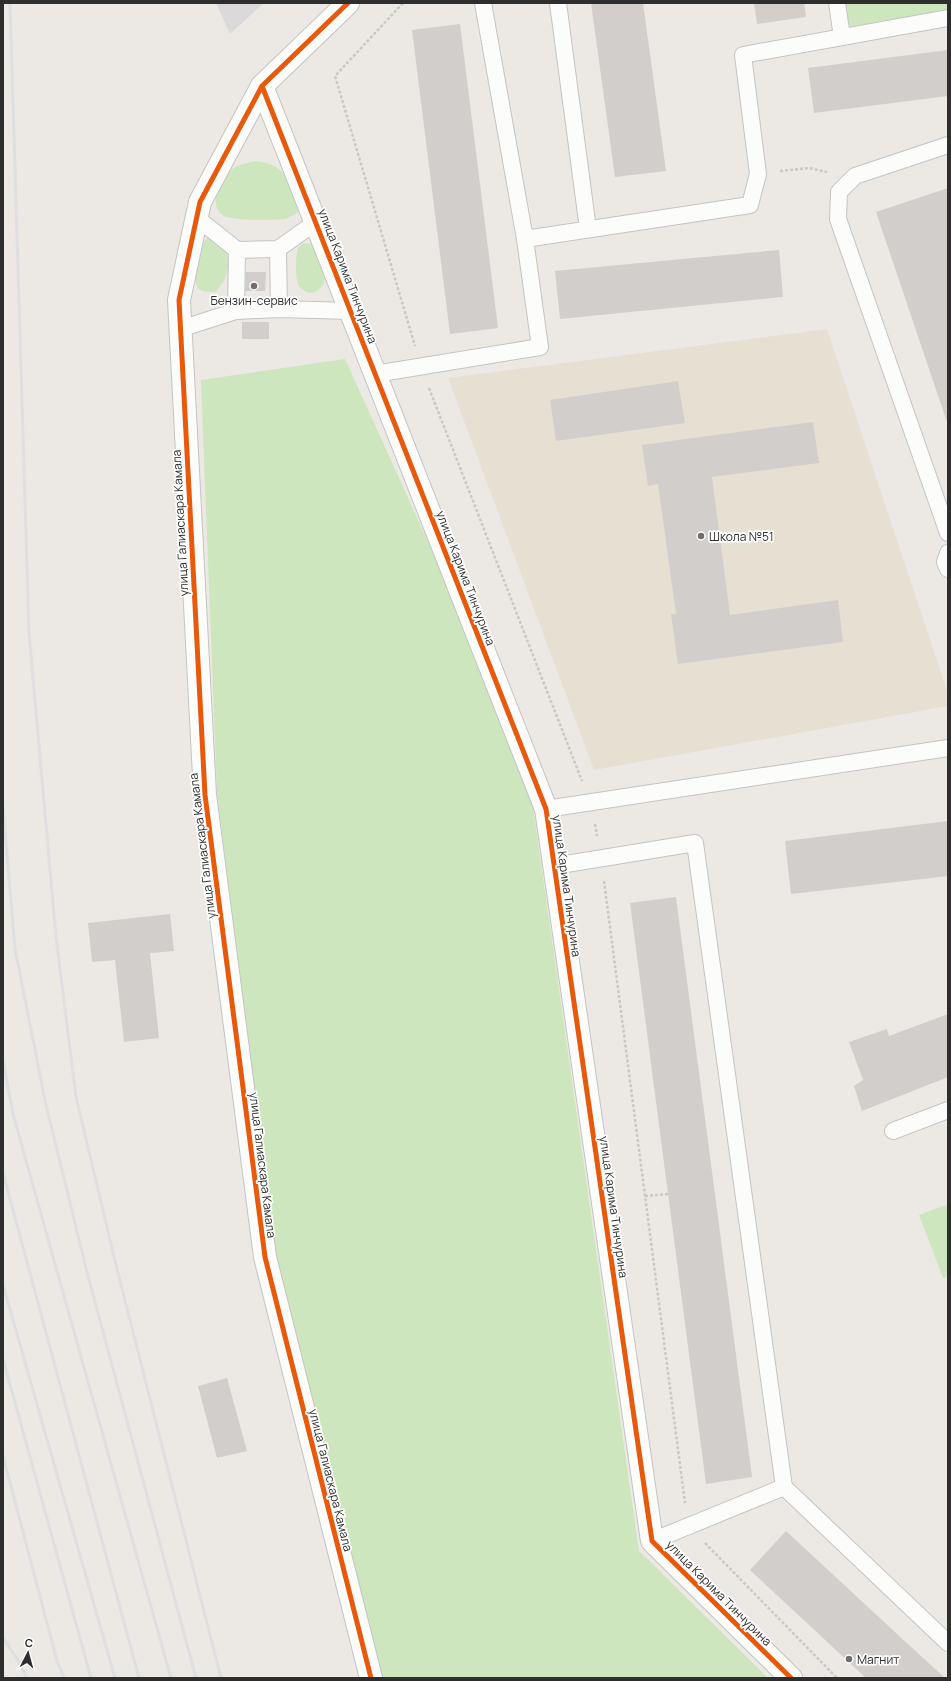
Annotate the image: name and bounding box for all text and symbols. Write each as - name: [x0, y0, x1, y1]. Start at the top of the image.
- street label: улица Карима Тинчурина: [314, 206, 382, 346]
- marker: Бензин-сервис: [249, 281, 259, 291]
- place label: Бензин-сервис: [210, 292, 298, 309]
- street label: улица Галиаскара Камала: [168, 449, 192, 597]
- street label: улица Карима Тинчурина: [432, 508, 500, 648]
- place label: Школа №51: [709, 528, 774, 545]
- marker: Школа №51: [696, 531, 706, 541]
- street label: улица Галиаскара Камала: [185, 772, 219, 920]
- street label: улица Карима Тинчурина: [549, 814, 585, 958]
- street label: улица Галиаскара Камала: [246, 1091, 280, 1239]
- street label: улица Карима Тинчурина: [596, 1135, 632, 1279]
- street label: улица Галиаскара Камала: [305, 1407, 357, 1553]
- street label: улица Карима Тинчурина: [662, 1536, 776, 1650]
- north arrow: [8, 1633, 48, 1673]
- text: С: [24, 1635, 34, 1650]
- place label: Магнит: [857, 1651, 899, 1668]
- marker: Магнит: [844, 1654, 854, 1664]

